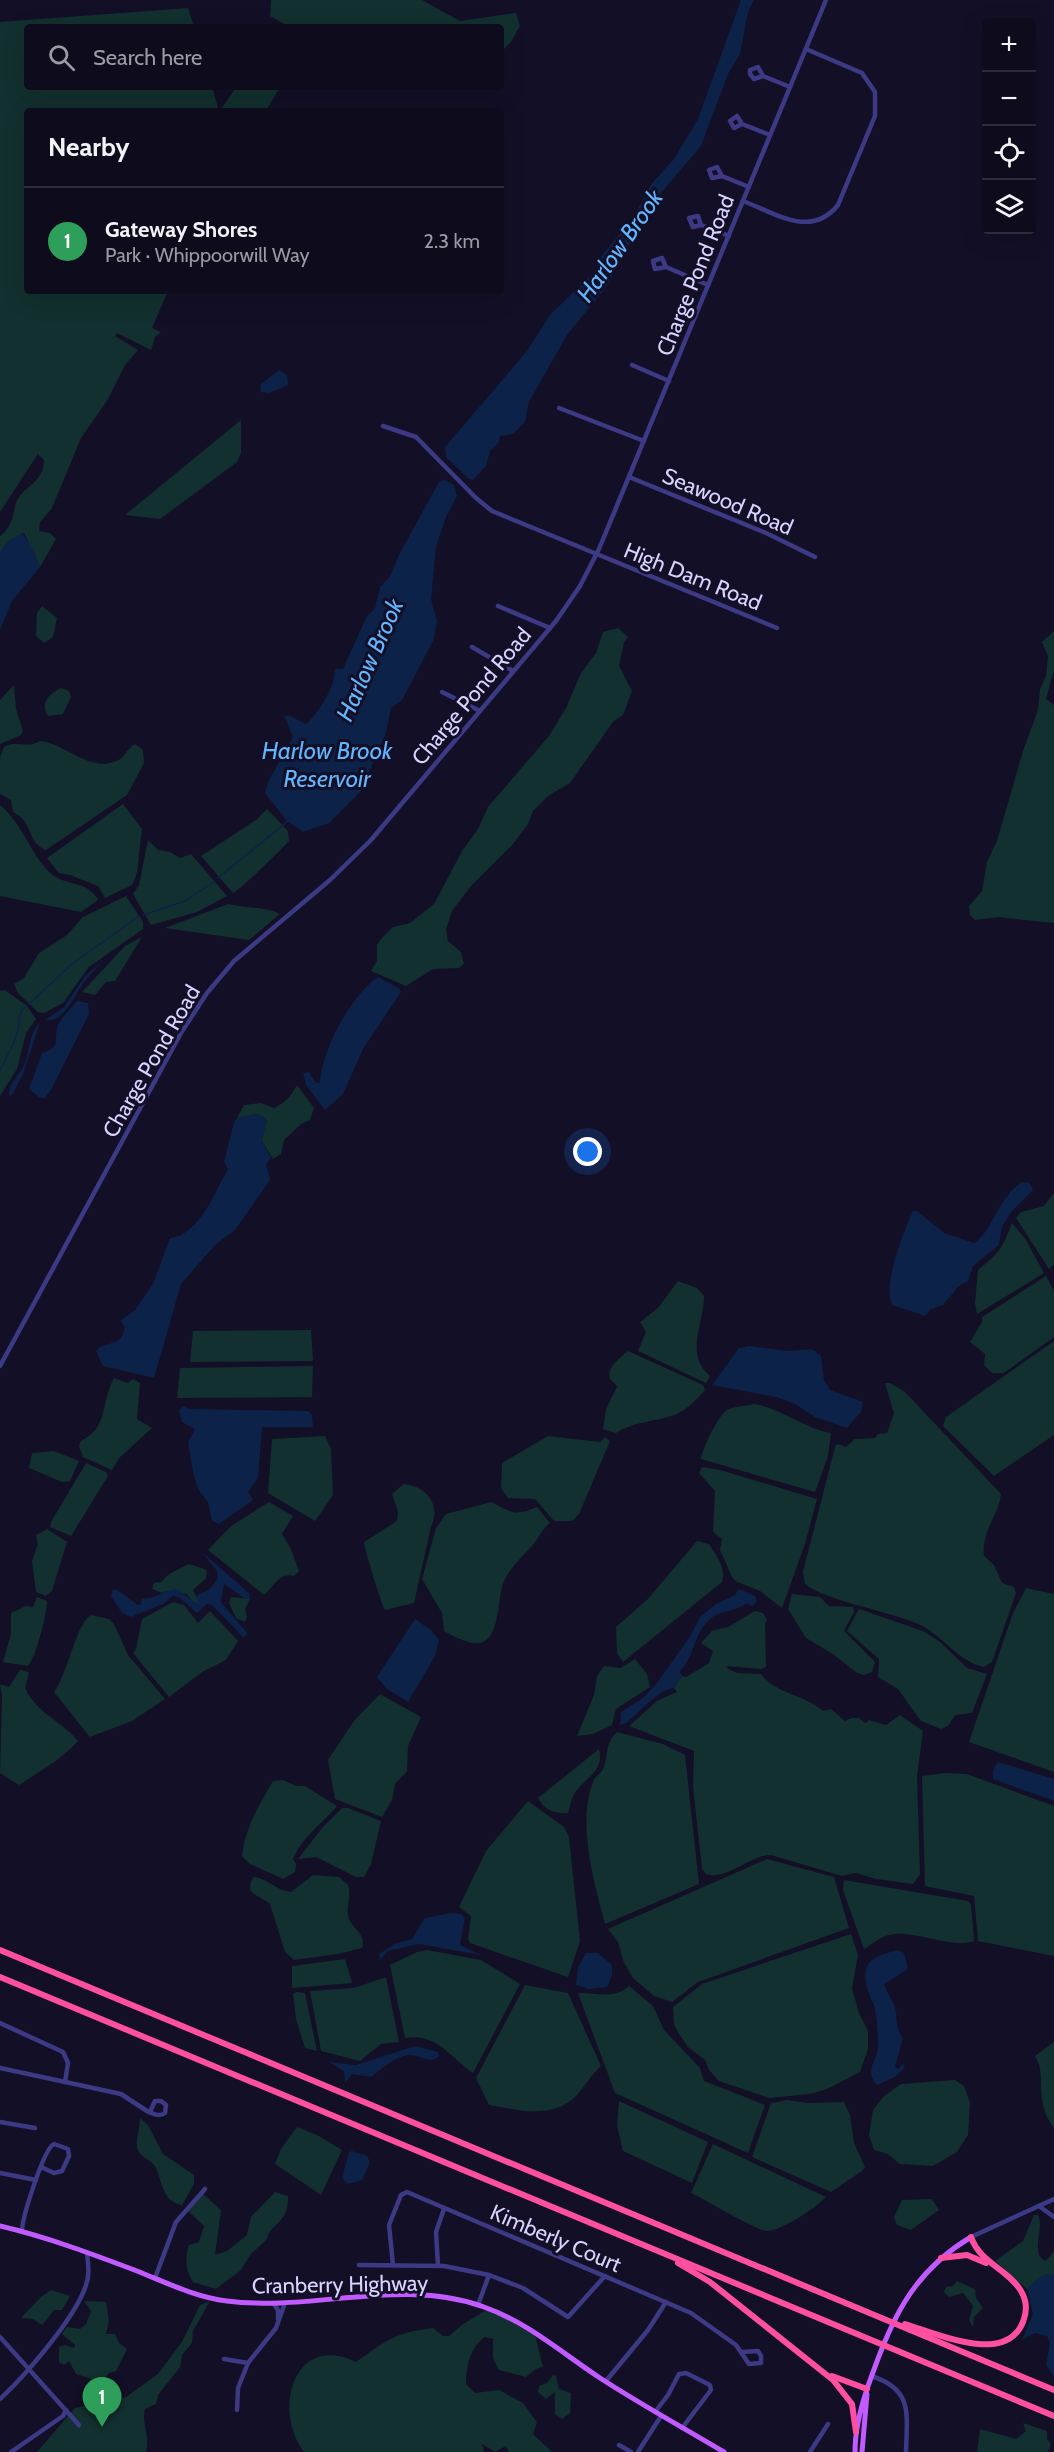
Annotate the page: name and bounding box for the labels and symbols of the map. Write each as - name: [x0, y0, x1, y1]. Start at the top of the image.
- water label: Harlow Brook: [570, 183, 669, 308]
- street label: Charge Pond Road: [651, 191, 740, 360]
- street label: Seawood Road: [658, 462, 797, 541]
- street label: High Dam Road: [620, 537, 766, 616]
- water label: Harlow Brook: [330, 594, 410, 725]
- street label: Charge Pond Road: [406, 622, 537, 771]
- water label: Harlow Brook Reservoir: [262, 736, 393, 793]
- street label: Charge Pond Road: [97, 980, 206, 1142]
- your location: [573, 1137, 602, 1166]
- street label: Kimberly Court: [486, 2199, 626, 2278]
- street label: Cranberry Highway: [252, 2269, 428, 2300]
- pin: 1: [82, 2378, 122, 2427]

